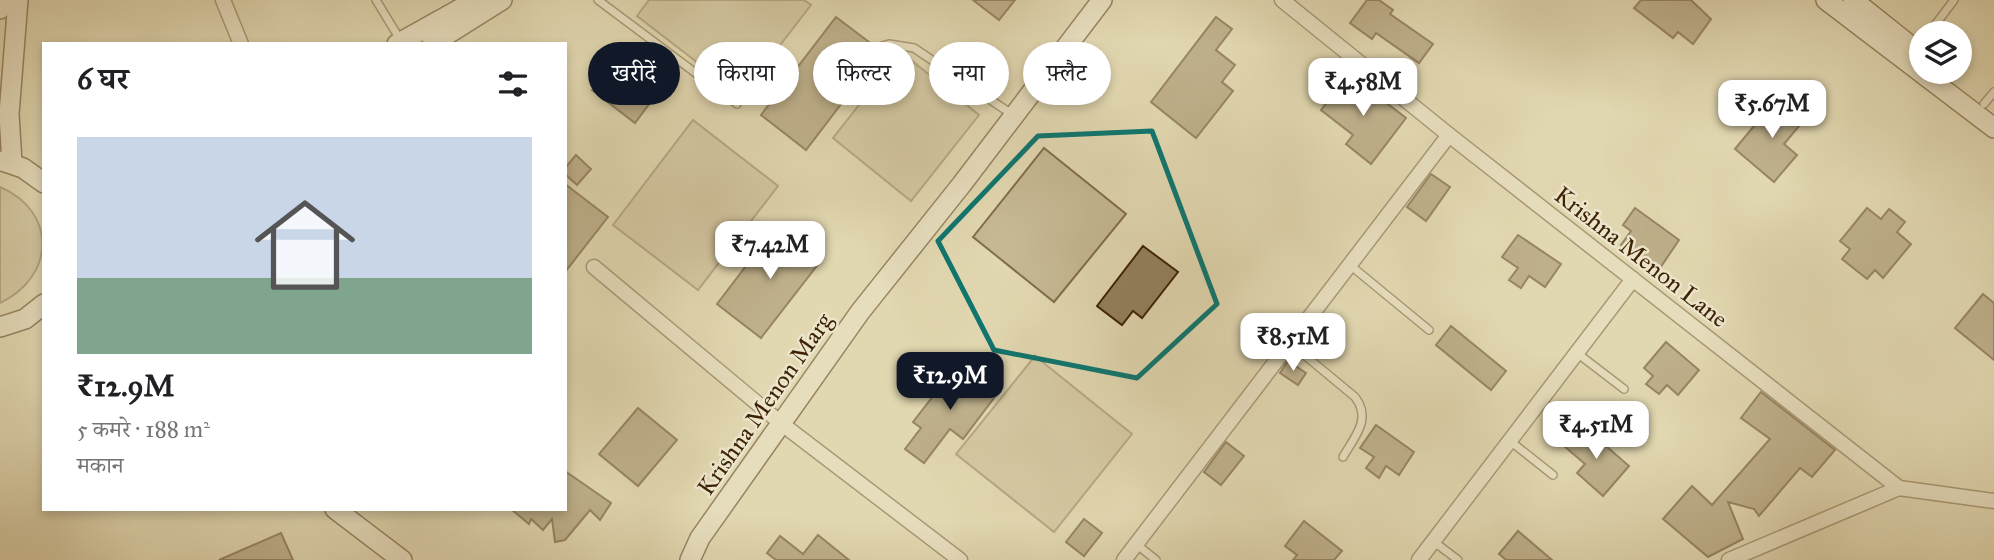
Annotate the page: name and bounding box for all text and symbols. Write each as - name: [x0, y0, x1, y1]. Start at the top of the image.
- map controls: [1909, 21, 1972, 84]
- button: layers: [1909, 21, 1972, 84]
- chip: खरीदें: [588, 42, 680, 105]
- chip: किराया: [694, 42, 799, 105]
- chip: फ़िल्टर: [813, 42, 915, 105]
- chip: नया: [929, 42, 1009, 105]
- chip: फ़्लैट: [1023, 42, 1111, 105]
- pin: ₹4.58M: [1306, 58, 1420, 118]
- text: 6 घर: [77, 61, 129, 97]
- icon: filters: [494, 65, 532, 103]
- text: ₹4.58M: [1324, 67, 1402, 95]
- pin: ₹5.67M: [1715, 80, 1829, 140]
- text: ₹5.67M: [1734, 89, 1810, 117]
- street label: Krishna Menon Lane: [1548, 180, 1734, 334]
- icon: home: [242, 182, 368, 308]
- pin: ₹7.42M: [713, 222, 827, 281]
- text: ₹7.42M: [731, 230, 809, 258]
- street label: Krishna Menon Marg: [691, 306, 840, 501]
- pin: ₹8.51M: [1236, 314, 1350, 373]
- text: ₹8.51M: [1256, 322, 1330, 350]
- pin: ₹12.9M: [893, 352, 1007, 412]
- text: ₹12.9M: [913, 361, 987, 389]
- text: ₹12.9M: [77, 368, 174, 404]
- pin: ₹4.51M: [1539, 402, 1653, 461]
- text: ₹4.51M: [1559, 410, 1633, 438]
- text: 5 कमरे · 188 m²: [77, 415, 210, 443]
- text: मकान: [77, 451, 124, 479]

